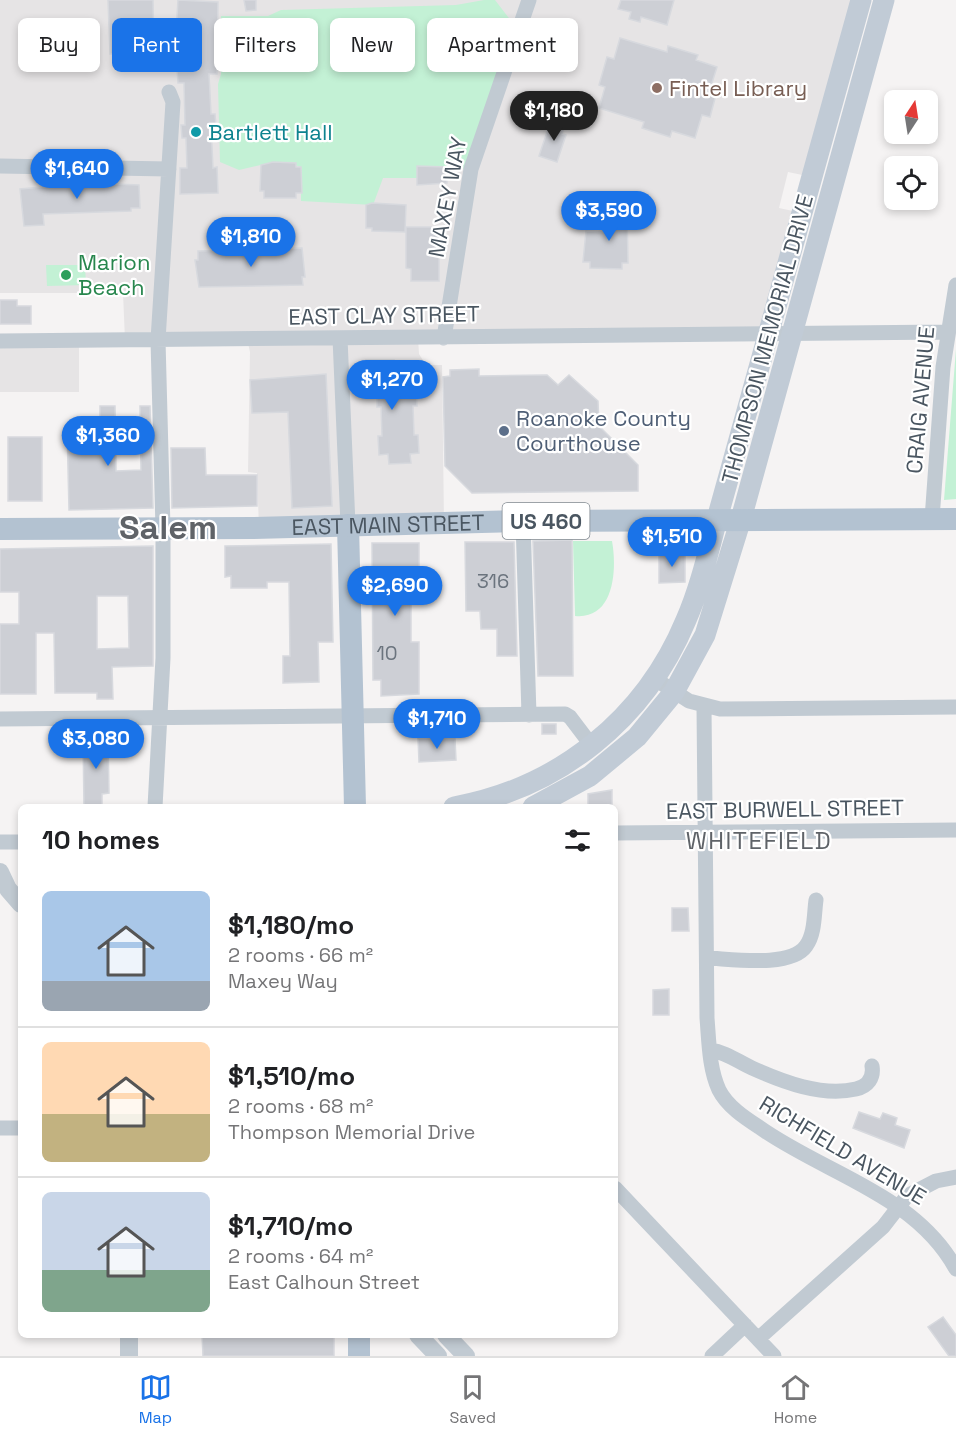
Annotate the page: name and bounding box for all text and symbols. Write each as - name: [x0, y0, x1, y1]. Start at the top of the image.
- chip: Buy: [18, 18, 100, 72]
- chip: Rent: [112, 18, 202, 72]
- chip: Filters: [214, 18, 318, 72]
- chip: New: [330, 18, 415, 72]
- chip: Apartment: [427, 18, 578, 72]
- place label: Fintel Library: [669, 74, 807, 102]
- marker: Fintel Library: [650, 81, 664, 95]
- north arrow: [884, 90, 938, 144]
- map controls: [884, 90, 938, 210]
- pin: $1,180: [505, 91, 603, 142]
- text: $1,180: [524, 97, 584, 123]
- place label: Bartlett Hall: [208, 118, 333, 146]
- marker: Bartlett Hall: [189, 125, 203, 139]
- street label: MAXEY WAY: [422, 134, 473, 260]
- pin: $1,640: [28, 149, 126, 200]
- text: $1,640: [45, 155, 109, 181]
- button: locate: [884, 156, 938, 210]
- pin: $3,590: [560, 191, 658, 242]
- street label: THOMPSON MEMORIAL DRIVE: [715, 191, 819, 487]
- text: $3,590: [575, 197, 643, 223]
- pin: $1,810: [202, 217, 300, 268]
- text: $1,810: [220, 223, 282, 249]
- place label: Marion Beach: [78, 248, 150, 301]
- marker: Marion Beach: [59, 268, 73, 282]
- street label: EAST CLAY STREET: [288, 299, 480, 331]
- street label: CRAIG AVENUE: [900, 325, 940, 475]
- pin: $1,270: [343, 360, 441, 411]
- text: $1,270: [361, 366, 423, 392]
- place label: Roanoke County Courthouse: [516, 404, 691, 457]
- pin: $1,360: [59, 416, 157, 467]
- text: $1,360: [76, 422, 140, 448]
- marker: Roanoke County Courthouse: [497, 424, 511, 438]
- road number: US 460: [502, 503, 590, 539]
- district label: Salem: [119, 506, 217, 549]
- street label: EAST MAIN STREET: [291, 508, 485, 541]
- pin: $1,510: [623, 517, 721, 568]
- text: $1,510: [642, 523, 702, 549]
- pin: $2,690: [346, 566, 444, 617]
- house number: 316: [477, 568, 509, 594]
- text: $2,690: [361, 572, 429, 598]
- house number: 10: [376, 640, 398, 666]
- pin: $1,710: [388, 699, 486, 750]
- text: $1,710: [407, 705, 467, 731]
- pin: $3,080: [47, 719, 145, 770]
- text: $3,080: [62, 725, 130, 751]
- street label: EAST BURWELL STREET: [666, 793, 904, 825]
- text: 10 homes: [42, 823, 160, 857]
- icon: filters: [561, 824, 594, 857]
- district label: WHITEFIELD: [686, 825, 832, 856]
- text: $1,180/mo: [228, 908, 354, 942]
- icon: home: [90, 915, 162, 987]
- text: 2 rooms · 66 m²: [228, 942, 373, 968]
- text: Maxey Way: [228, 968, 338, 994]
- text: $1,510/mo: [228, 1059, 355, 1093]
- icon: home: [90, 1066, 162, 1138]
- street label: RICHFIELD AVENUE: [754, 1089, 932, 1211]
- text: 2 rooms · 68 m²: [228, 1093, 373, 1119]
- text: Thompson Memorial Drive: [228, 1119, 475, 1145]
- text: $1,710/mo: [228, 1209, 353, 1243]
- icon: home: [90, 1216, 162, 1288]
- text: 2 rooms · 64 m²: [228, 1243, 373, 1269]
- text: East Calhoun Street: [228, 1269, 420, 1295]
- tab: Map: [139, 1371, 172, 1428]
- tab: Saved: [450, 1371, 496, 1428]
- tab: Home: [774, 1371, 817, 1428]

